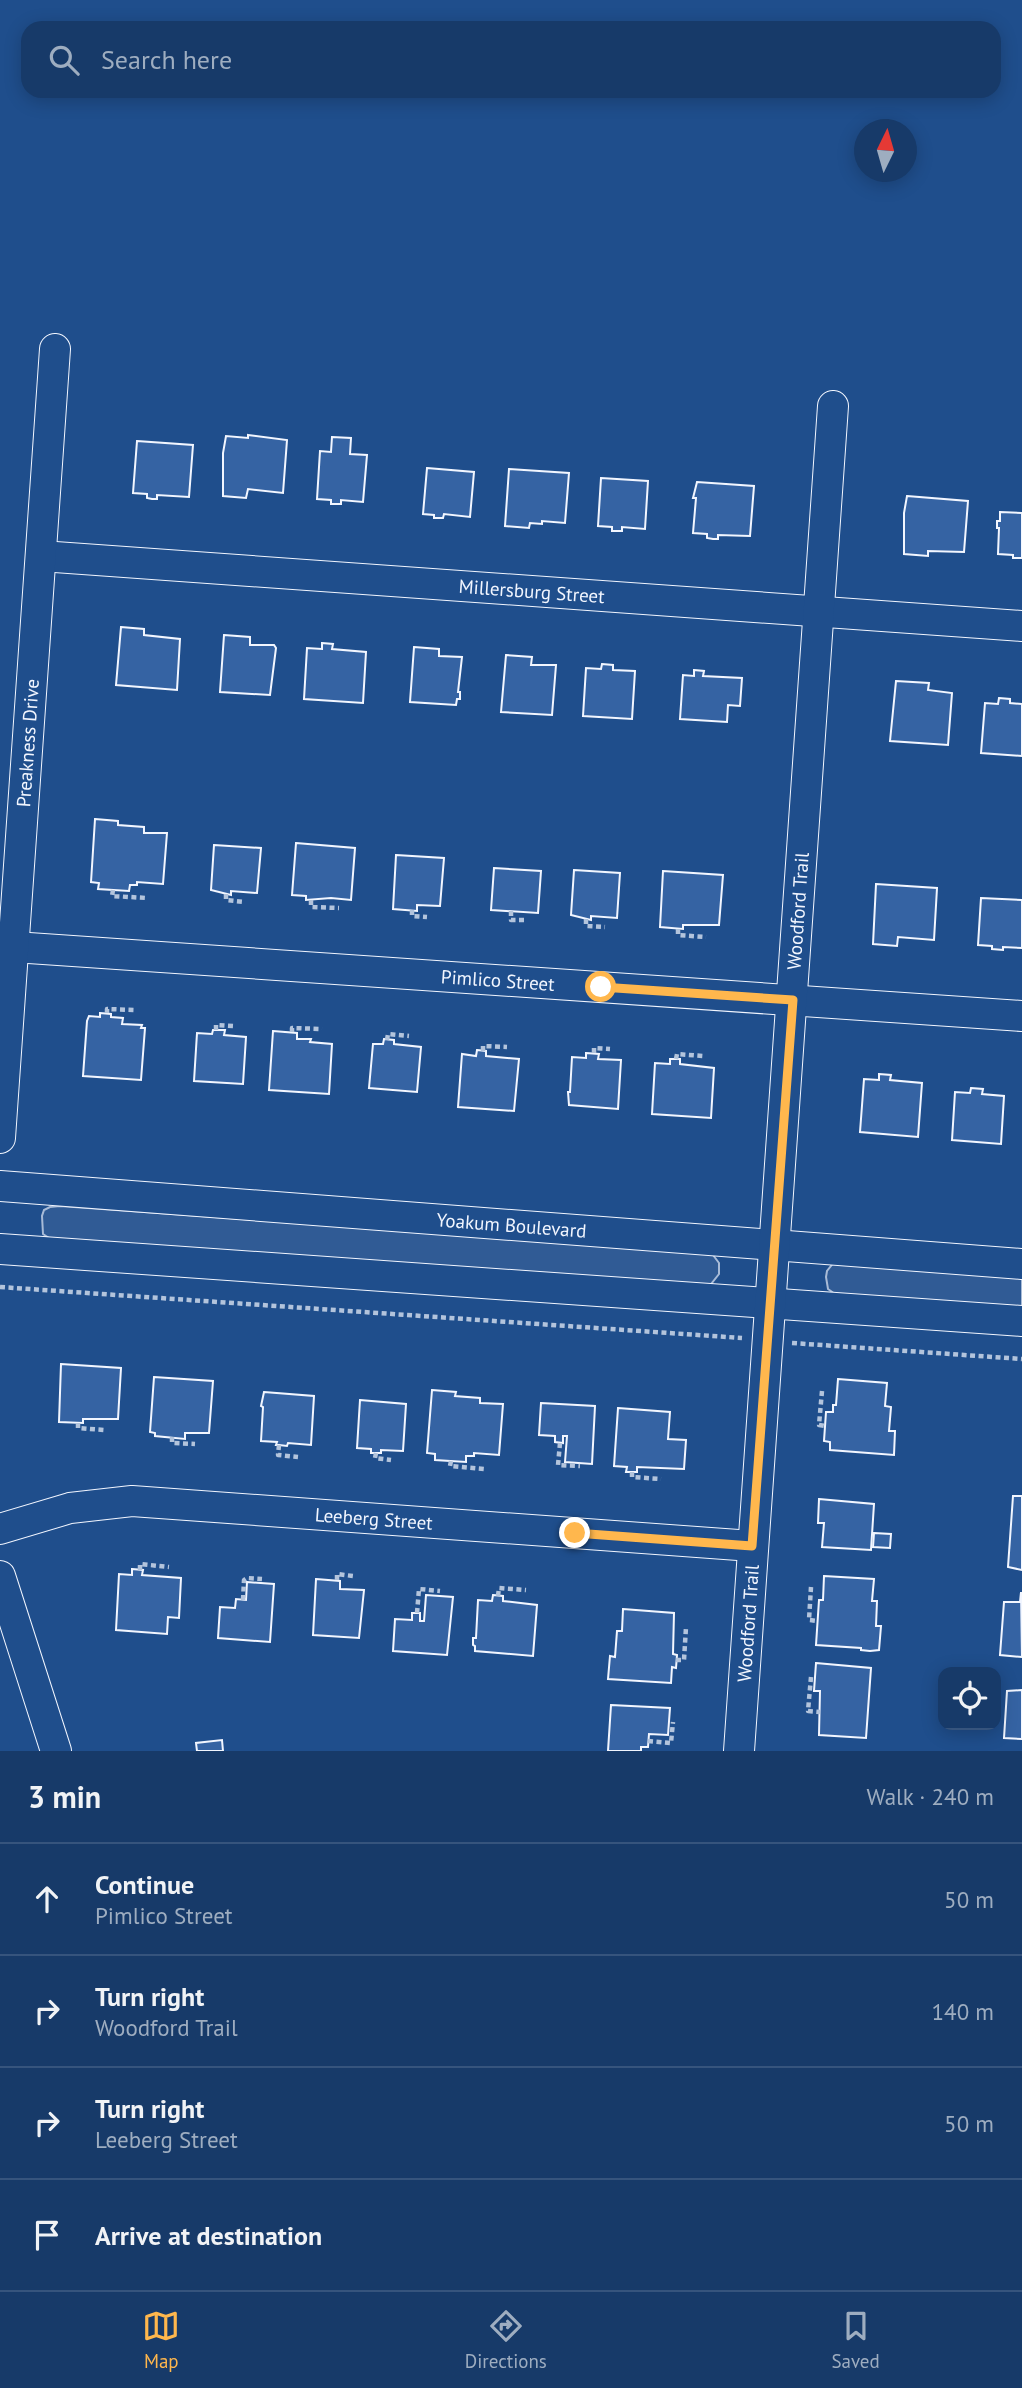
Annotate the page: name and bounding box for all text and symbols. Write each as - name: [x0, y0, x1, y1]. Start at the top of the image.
- search box: [21, 21, 1001, 98]
- icon: search: [45, 41, 83, 79]
- text: Search here: [101, 43, 232, 76]
- north arrow: [854, 119, 917, 182]
- street label: Millersburg Street: [458, 574, 606, 608]
- street label: Preakness Drive: [11, 678, 44, 808]
- street label: Woodford Trail: [782, 851, 814, 971]
- street label: Pimlico Street: [440, 964, 556, 996]
- route start: [585, 971, 616, 1002]
- street label: Yoakum Boulevard: [436, 1207, 587, 1243]
- street label: Leeberg Street: [314, 1502, 434, 1535]
- route end: [559, 1517, 590, 1548]
- street label: Woodford Trail: [732, 1563, 764, 1683]
- map controls: [938, 1667, 1001, 1730]
- button: locate: [938, 1667, 1001, 1730]
- text: 3 min: [28, 1777, 101, 1816]
- text: Walk · 240 m: [867, 1782, 994, 1811]
- text: Continue: [95, 1868, 194, 1901]
- icon: ahead: [28, 1880, 66, 1918]
- text: 50 m: [944, 1885, 994, 1914]
- text: Pimlico Street: [95, 1901, 233, 1930]
- text: Turn right: [95, 1980, 204, 2013]
- icon: right: [28, 1992, 66, 2030]
- text: 140 m: [932, 1997, 994, 2026]
- text: Woodford Trail: [95, 2013, 238, 2042]
- text: Turn right: [95, 2092, 204, 2125]
- icon: right: [28, 2104, 66, 2142]
- text: 50 m: [944, 2109, 994, 2138]
- text: Leeberg Street: [95, 2125, 238, 2154]
- icon: arrive: [28, 2216, 66, 2254]
- text: Arrive at destination: [95, 2219, 322, 2252]
- tab: Map: [142, 2307, 180, 2373]
- tab: Directions: [465, 2307, 547, 2373]
- tab: Saved: [831, 2307, 880, 2373]

